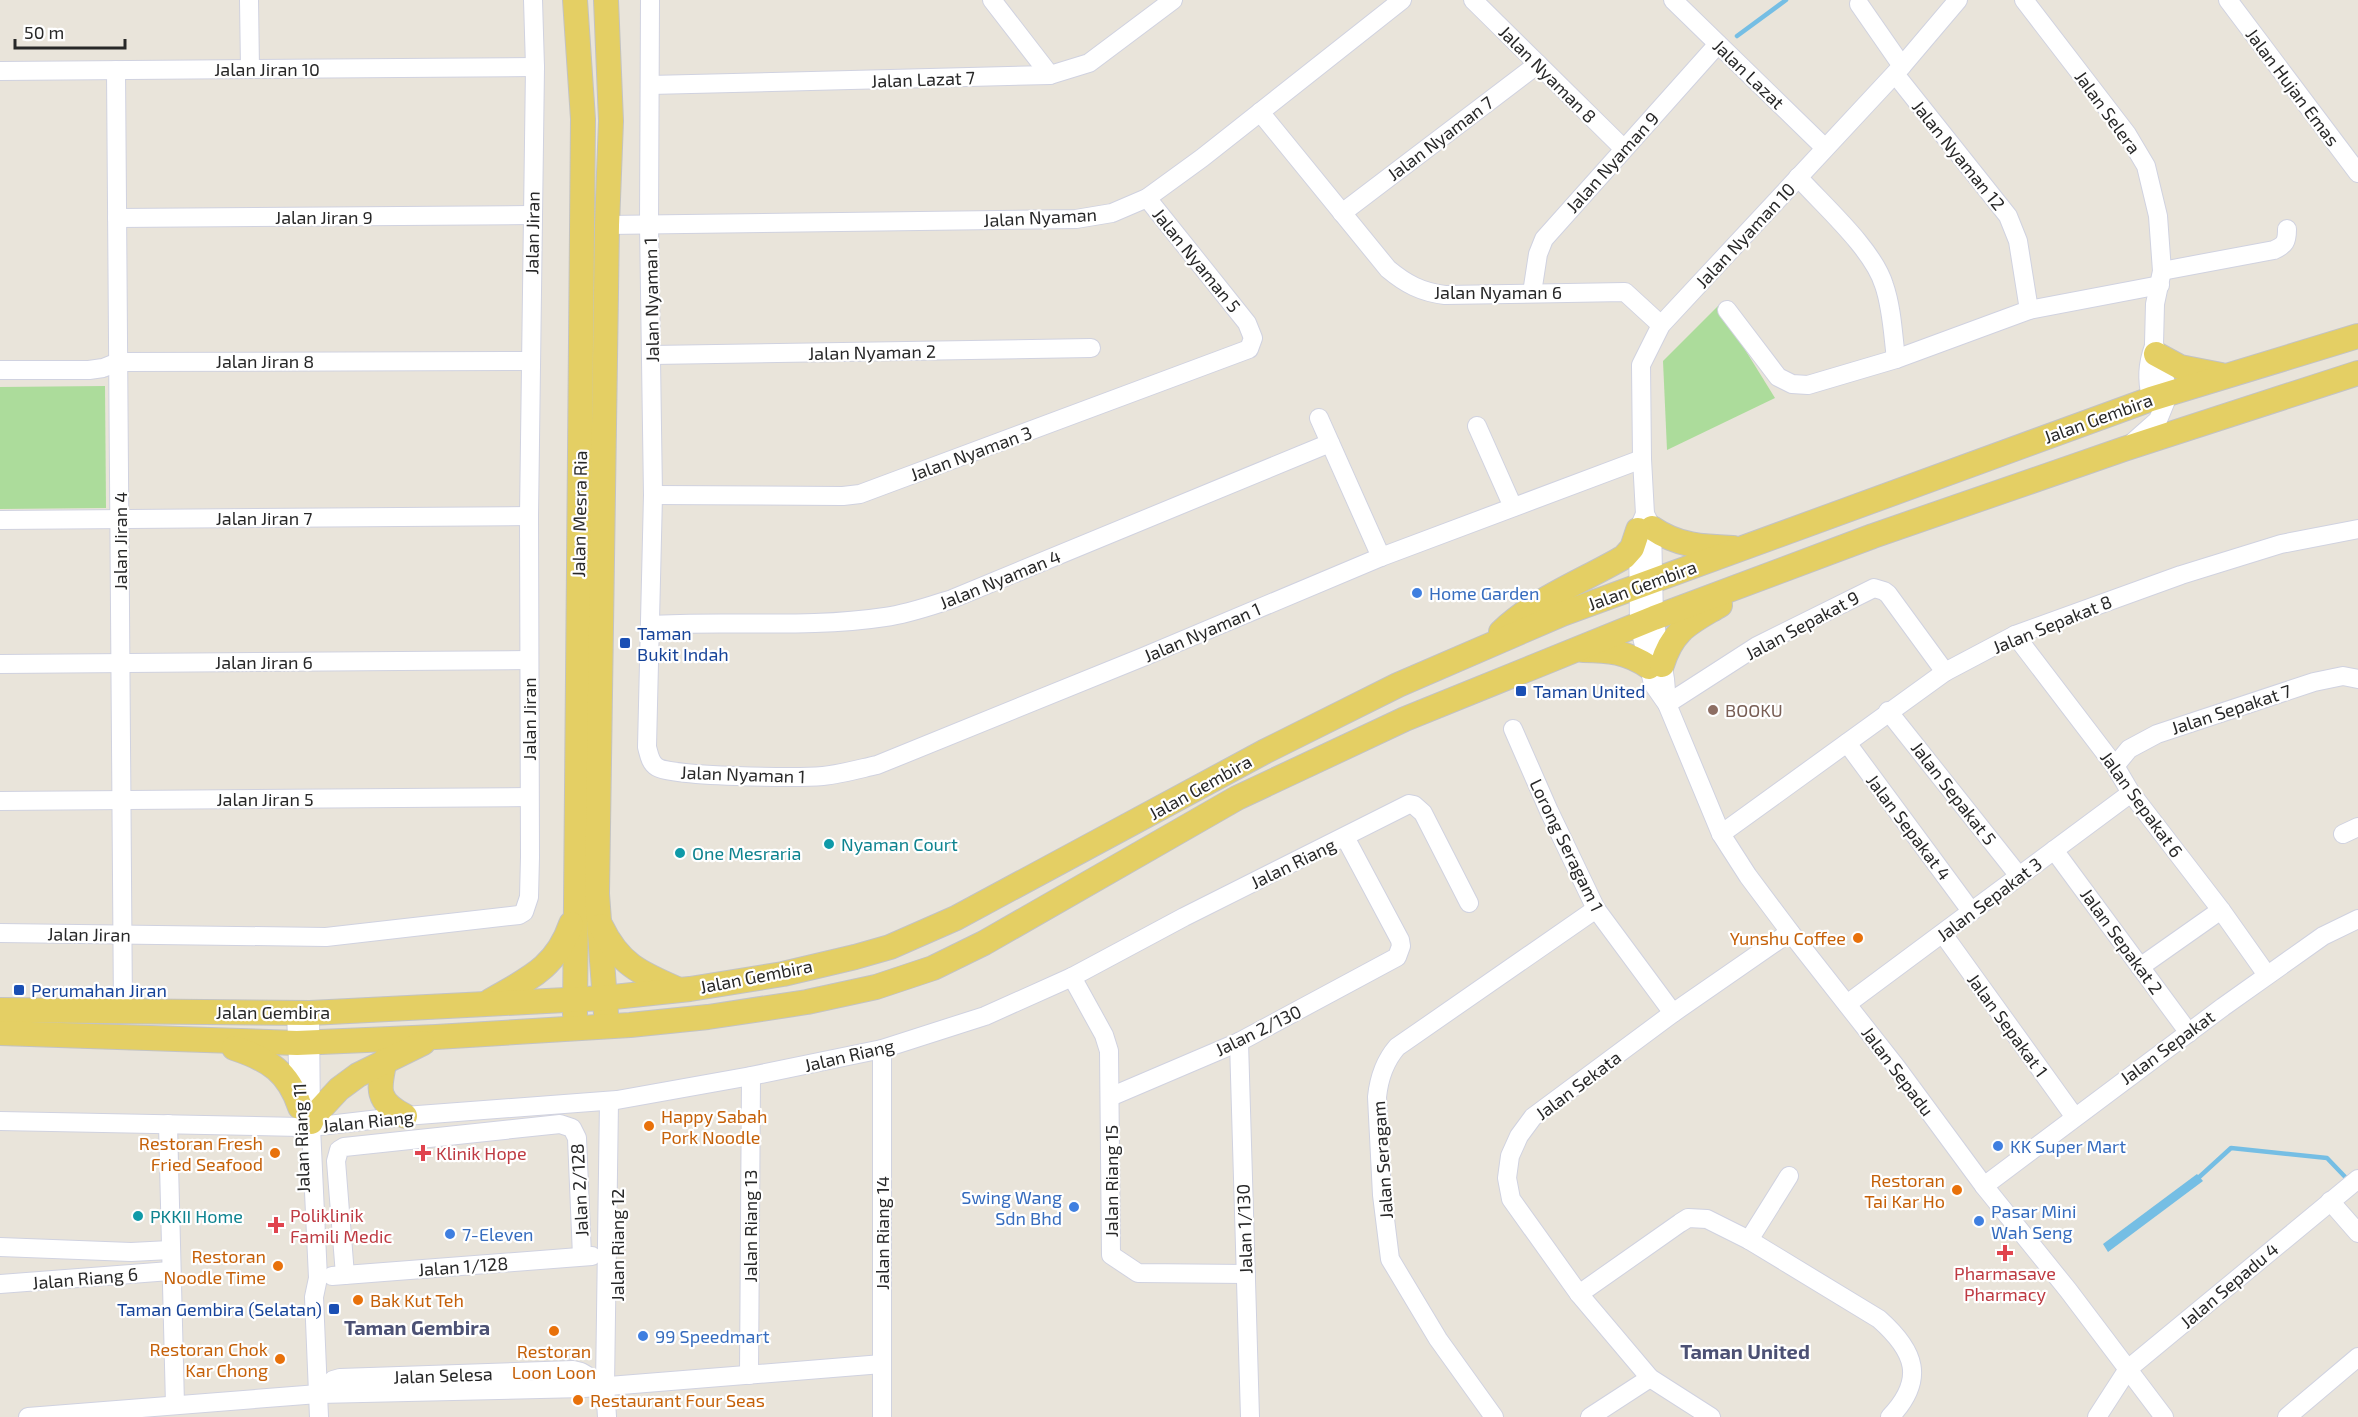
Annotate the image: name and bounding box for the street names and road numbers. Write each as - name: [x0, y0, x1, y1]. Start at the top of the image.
- street label: Jalan Nyaman 8: [1495, 21, 1601, 127]
- street label: Jalan Hujan Emas: [2242, 24, 2344, 150]
- street label: Jalan Lazat: [1709, 35, 1789, 114]
- street label: Jalan Jiran 10: [214, 58, 320, 80]
- street label: Jalan Lazat 7: [871, 66, 975, 92]
- street label: Jalan Selera: [2070, 66, 2146, 158]
- street label: Jalan Nyaman 7: [1383, 91, 1497, 185]
- street label: Jalan Nyaman 12: [1908, 96, 2010, 214]
- street label: Jalan Nyaman 9: [1561, 107, 1663, 217]
- street label: Jalan Nyaman 10: [1691, 178, 1799, 292]
- street label: Jalan Jiran: [520, 191, 544, 275]
- street label: Jalan Nyaman: [983, 203, 1097, 231]
- street label: Jalan Nyaman 5: [1148, 204, 1246, 316]
- street label: Jalan Jiran 9: [275, 206, 373, 228]
- street label: Jalan Nyaman 1: [639, 237, 663, 363]
- street label: Jalan Nyaman 6: [1434, 281, 1562, 303]
- street label: Jalan Nyaman 2: [808, 340, 936, 364]
- street label: Jalan Jiran 8: [216, 350, 314, 372]
- street label: Jalan Gembira: [2041, 388, 2155, 448]
- street label: Jalan Nyaman 3: [907, 421, 1035, 485]
- street label: Jalan Mesra Ria: [567, 450, 591, 578]
- street label: Jalan Jiran 4: [109, 492, 131, 590]
- street label: Jalan Jiran 7: [216, 507, 312, 529]
- street label: Jalan Nyaman 4: [936, 545, 1064, 613]
- street label: Jalan Gembira: [1585, 555, 1699, 615]
- street label: Jalan Sepakat 9: [1741, 586, 1863, 664]
- street label: Jalan Sepakat 8: [1989, 590, 2115, 658]
- street label: Jalan Nyaman 1: [1140, 597, 1264, 667]
- street label: Jalan Jiran 6: [215, 651, 313, 673]
- street label: Jalan Jiran: [518, 677, 540, 761]
- street label: Jalan Sepakat 7: [2168, 679, 2294, 739]
- street label: Jalan Sepakat 5: [1907, 737, 2001, 849]
- street label: Jalan Sepakat 6: [2096, 747, 2188, 861]
- street label: Jalan Gembira: [1145, 750, 1255, 824]
- street label: Jalan Nyaman 1: [680, 761, 806, 787]
- street label: Jalan Sepakat 4: [1862, 770, 1956, 884]
- street label: Lorong Seragam 1: [1525, 775, 1609, 915]
- street label: Jalan Jiran 5: [216, 788, 314, 810]
- street label: Jalan Riang: [1247, 833, 1339, 893]
- street label: Jalan Sepakat 3: [1932, 852, 2046, 946]
- street label: Jalan Sepakat 2: [2076, 884, 2168, 998]
- street label: Jalan Jiran: [47, 922, 131, 946]
- street label: Jalan Gembira: [698, 954, 814, 998]
- street label: Jalan Sepakat 1: [1963, 969, 2053, 1081]
- street label: Jalan 2/130: [1211, 1000, 1305, 1060]
- street label: Jalan Gembira: [216, 1001, 330, 1023]
- street label: Jalan Sepakat: [2115, 1005, 2219, 1089]
- street label: Jalan Sepadu: [1857, 1022, 1939, 1120]
- street label: Jalan Riang: [802, 1034, 896, 1076]
- street label: Jalan Sekata: [1531, 1046, 1625, 1124]
- street label: Jalan Riang 11: [288, 1083, 314, 1193]
- street label: Jalan Seragam: [1367, 1100, 1397, 1220]
- street label: Jalan Riang: [321, 1105, 415, 1137]
- street label: Jalan Riang 15: [1100, 1125, 1122, 1237]
- street label: Jalan 2/128: [566, 1143, 592, 1237]
- street label: Jalan Riang 13: [739, 1170, 761, 1282]
- street label: Jalan Riang 14: [871, 1176, 893, 1290]
- street label: Jalan 1/130: [1231, 1184, 1257, 1274]
- street label: Jalan Riang 12: [606, 1189, 628, 1301]
- street label: Jalan Sepadu 4: [2175, 1238, 2283, 1332]
- street label: Jalan 1/128: [417, 1252, 509, 1280]
- street label: Jalan Riang 6: [31, 1262, 139, 1294]
- street label: Jalan Selesa: [393, 1362, 493, 1388]

